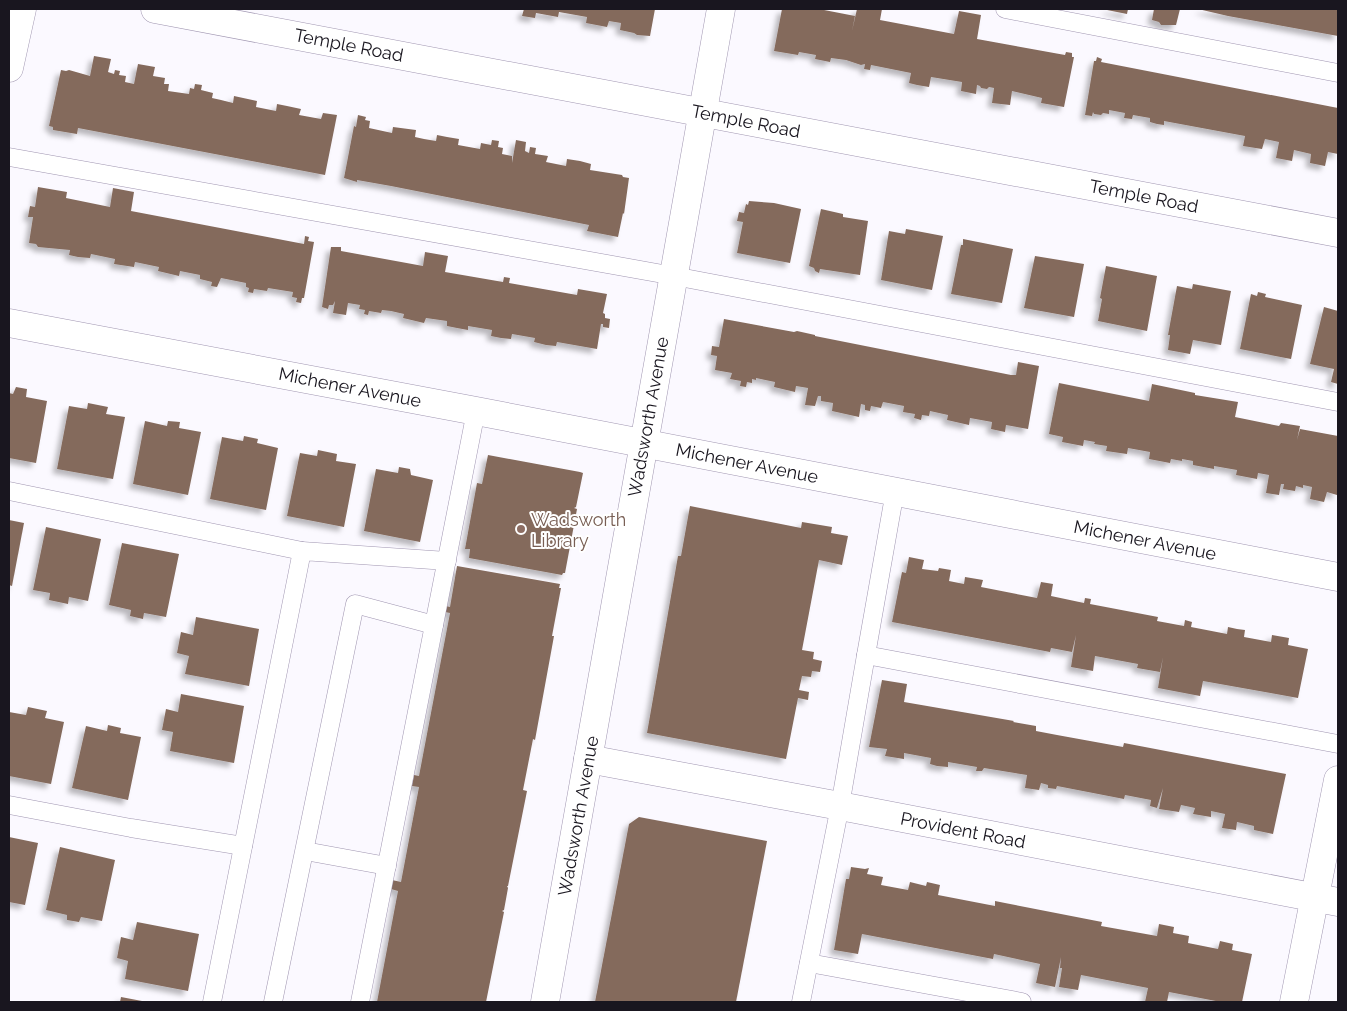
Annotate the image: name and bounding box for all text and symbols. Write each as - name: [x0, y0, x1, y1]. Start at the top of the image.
- street label: Temple Road: [293, 24, 405, 66]
- street label: Temple Road: [690, 100, 802, 142]
- street label: Temple Road: [1088, 175, 1200, 217]
- street label: Wadsworth Avenue: [624, 335, 673, 499]
- street label: Michener Avenue: [277, 363, 423, 411]
- street label: Michener Avenue: [674, 439, 820, 487]
- place label: Wadsworth Library: [531, 509, 626, 551]
- street label: Michener Avenue: [1072, 516, 1218, 564]
- marker: Wadsworth Library: [515, 523, 527, 535]
- street label: Wadsworth Avenue: [554, 734, 603, 898]
- street label: Provident Road: [899, 808, 1027, 852]

